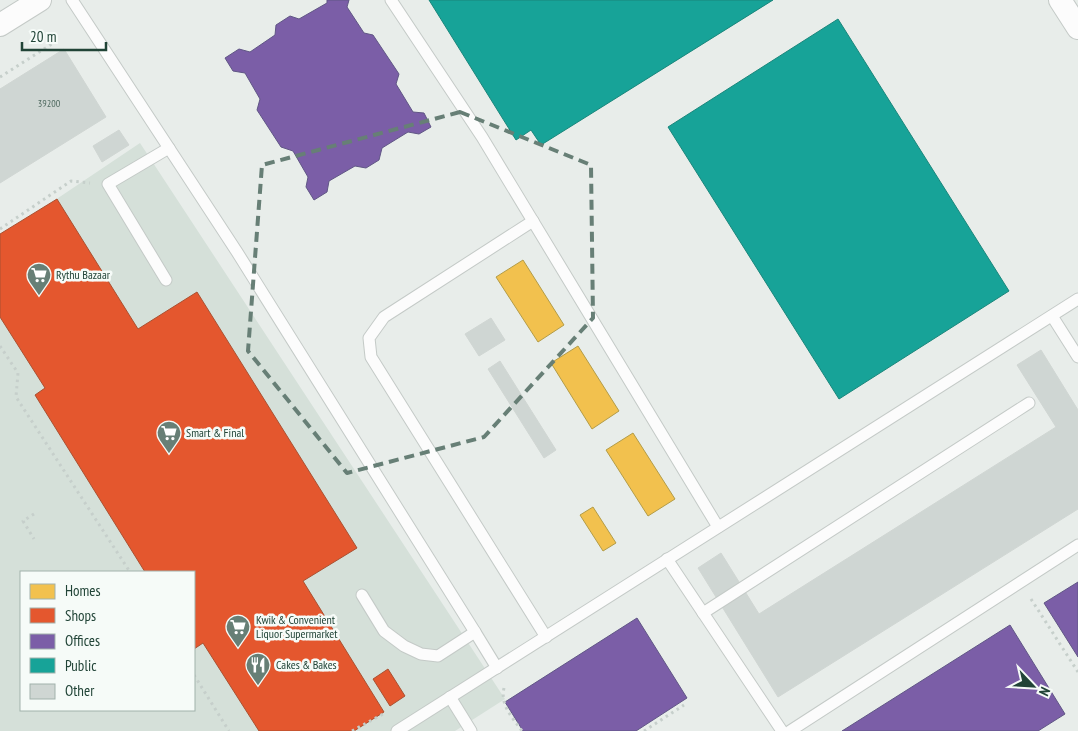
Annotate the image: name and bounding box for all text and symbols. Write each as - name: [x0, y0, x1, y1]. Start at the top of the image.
- scale bar: [22, 20, 106, 52]
- text: 20 m: [30, 27, 56, 46]
- house number: 39200: [38, 97, 61, 110]
- supermarket icon: Rythu Bazaar: [26, 262, 52, 296]
- place label: Rythu Bazaar: [56, 267, 111, 282]
- supermarket icon: Smart & Final: [156, 420, 182, 454]
- place label: Smart & Final: [186, 425, 244, 440]
- legend: [20, 571, 195, 711]
- text: Homes: [65, 581, 101, 600]
- text: Shops: [65, 606, 96, 625]
- place label: Kwik & Convenient Liquor Supermarket: [256, 612, 338, 641]
- supermarket icon: Kwik & Convenient Liquor Supermarket: [225, 614, 251, 648]
- text: Offices: [65, 631, 100, 650]
- restaurant icon: Cakes & Bakes: [245, 652, 271, 686]
- text: Public: [65, 656, 97, 675]
- place label: Cakes & Bakes: [276, 657, 337, 672]
- north arrow: [1008, 661, 1058, 711]
- text: Other: [65, 681, 95, 700]
- text: N: [1035, 684, 1055, 699]

